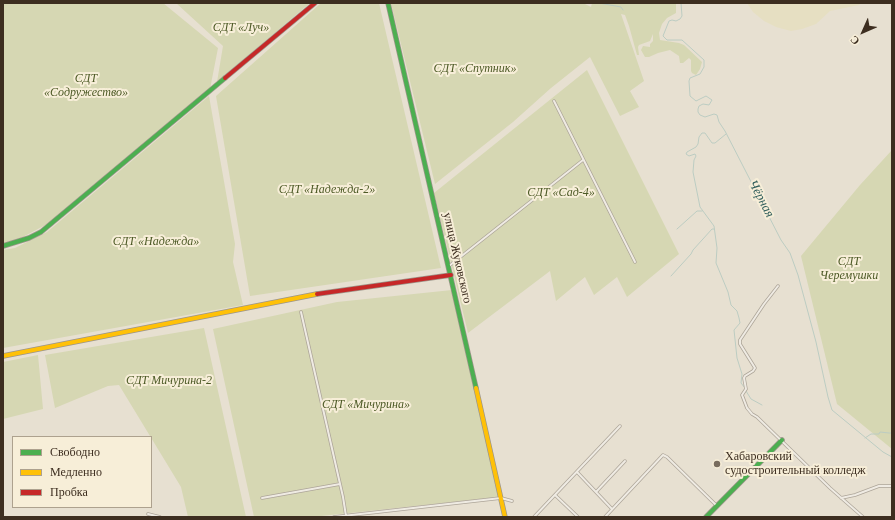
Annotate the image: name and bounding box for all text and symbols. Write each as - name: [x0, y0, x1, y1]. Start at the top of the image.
- north arrow: [843, 12, 883, 52]
- park label: СДТ «Луч»: [213, 21, 269, 35]
- text: С: [847, 33, 862, 48]
- park label: СДТ «Спутник»: [434, 62, 516, 76]
- park label: СДТ «Содружество»: [44, 72, 128, 100]
- water label: Чёрная: [745, 178, 777, 220]
- park label: СДТ «Надежда-2»: [279, 183, 375, 197]
- park label: СДТ «Сад-4»: [527, 186, 595, 200]
- street label: улица Жуковского: [440, 211, 474, 305]
- park label: СДТ «Надежда»: [113, 235, 199, 249]
- park label: СДТ Черемушки: [820, 255, 878, 283]
- park label: СДТ Мичурина-2: [126, 374, 212, 388]
- park label: СДТ «Мичурина»: [322, 398, 410, 412]
- legend: [12, 436, 152, 508]
- text: Свободно: [50, 445, 100, 459]
- place label: Хабаровский судостроительный колледж: [725, 450, 865, 478]
- marker: Хабаровский судостроительный колледж: [712, 459, 722, 469]
- text: Медленно: [50, 465, 102, 479]
- text: Пробка: [50, 485, 88, 499]

